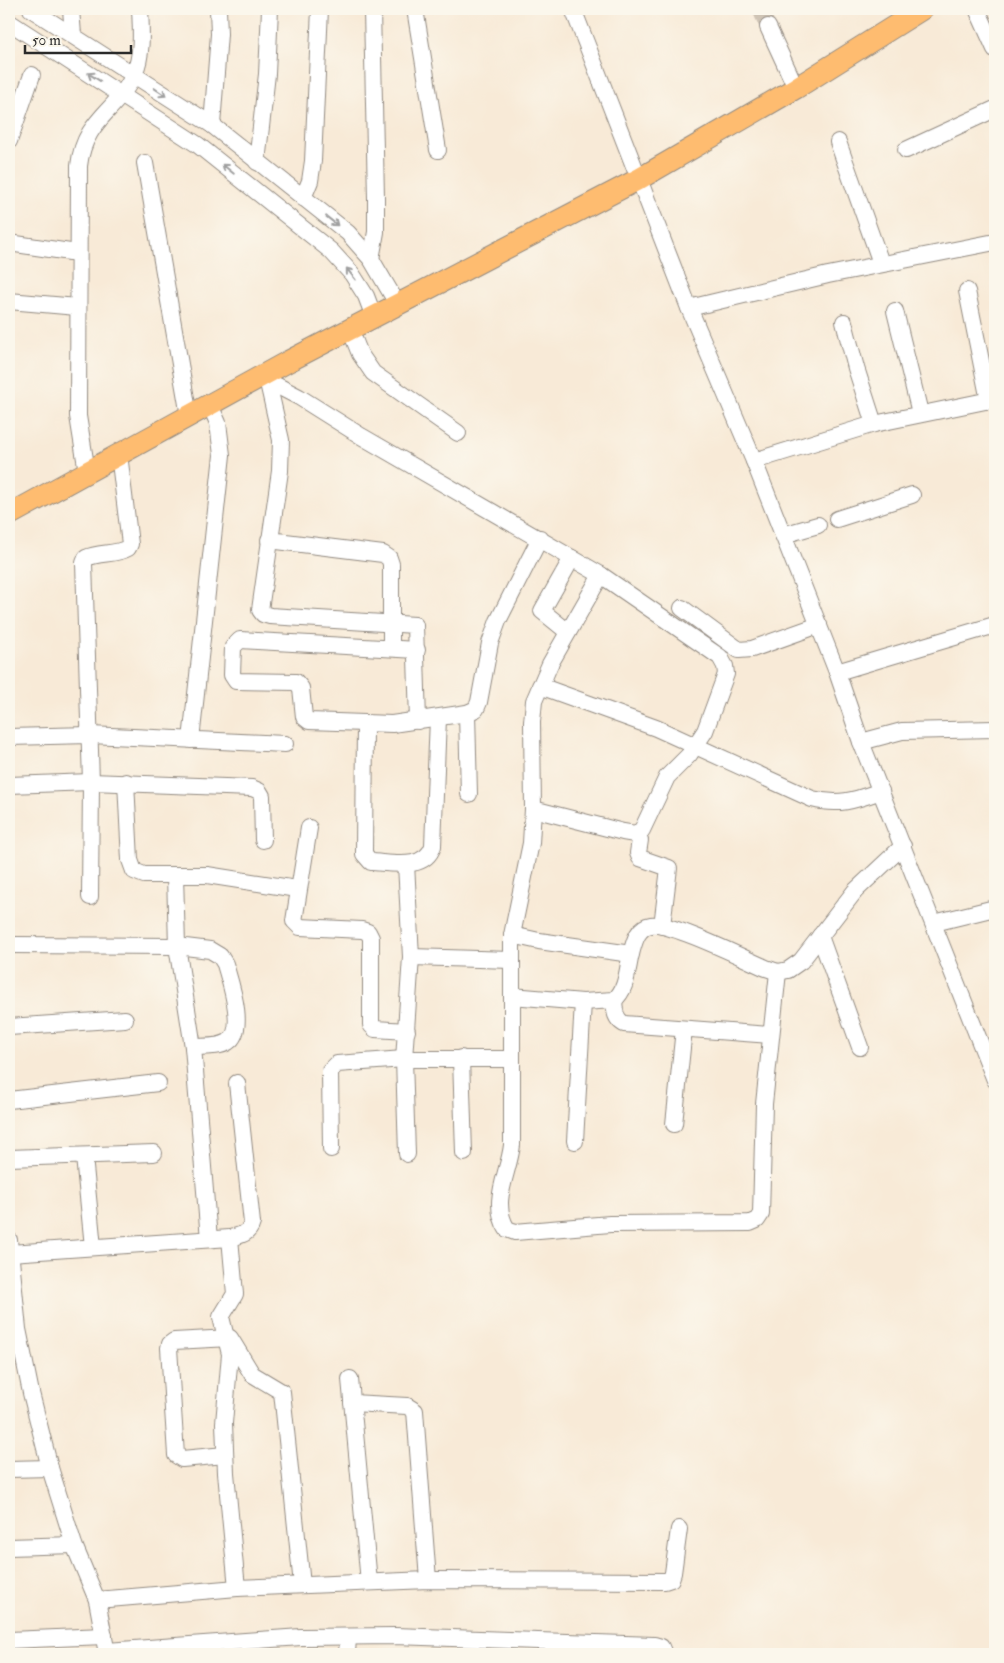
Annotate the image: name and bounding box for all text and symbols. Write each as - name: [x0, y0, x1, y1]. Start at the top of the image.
- scale bar: [25, 22, 131, 54]
- text: 50 m: [32, 31, 61, 50]
- one-way arrow: [87, 72, 101, 82]
- one-way arrow: [153, 87, 167, 97]
- one-way arrow: [222, 164, 235, 175]
- one-way arrow: [325, 215, 338, 226]
- one-way arrow: [346, 268, 357, 281]

